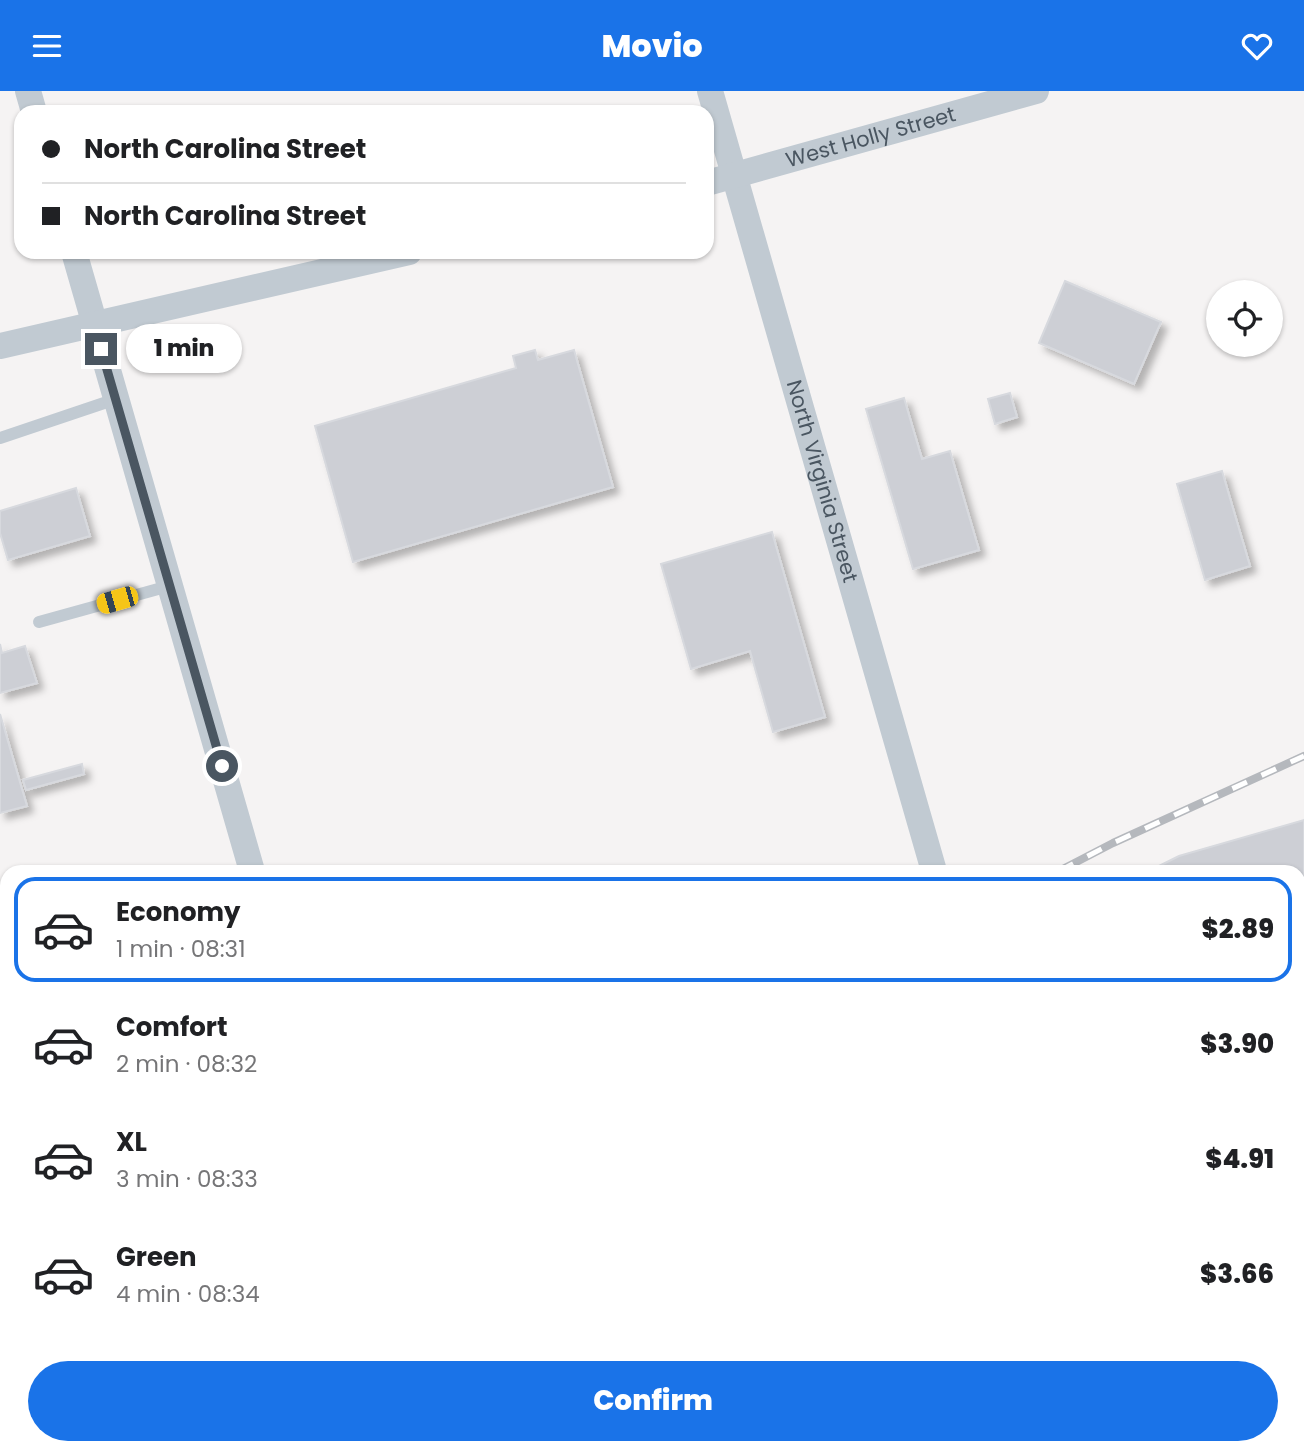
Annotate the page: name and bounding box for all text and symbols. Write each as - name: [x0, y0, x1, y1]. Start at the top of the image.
- text: Movio: [601, 23, 703, 68]
- icon: menu: [28, 27, 66, 65]
- icon: heart: [1238, 27, 1276, 65]
- street label: West Holly Street: [782, 99, 959, 174]
- text: North Carolina Street: [84, 131, 366, 167]
- text: North Carolina Street: [84, 198, 366, 234]
- map controls: [1206, 280, 1283, 357]
- button: locate: [1206, 280, 1283, 357]
- callout: 1 min: [126, 324, 241, 373]
- text: 1 min: [154, 332, 214, 364]
- route end: [85, 333, 117, 365]
- street label: North Virginia Street: [780, 376, 865, 586]
- car: [94, 584, 141, 616]
- route start: [206, 750, 238, 782]
- text: Economy: [116, 894, 240, 930]
- icon: car: [32, 898, 95, 961]
- text: $2.89: [1201, 911, 1274, 947]
- text: 1 min · 08:31: [116, 933, 246, 965]
- text: Comfort: [116, 1009, 228, 1045]
- icon: car: [32, 1013, 95, 1076]
- text: $3.90: [1200, 1026, 1274, 1062]
- text: 2 min · 08:32: [116, 1048, 257, 1080]
- text: XL: [116, 1124, 147, 1160]
- icon: car: [32, 1128, 95, 1191]
- text: $4.91: [1205, 1141, 1274, 1177]
- text: 3 min · 08:33: [116, 1163, 258, 1195]
- text: Green: [116, 1239, 197, 1275]
- icon: car: [32, 1243, 95, 1306]
- text: $3.66: [1200, 1256, 1274, 1292]
- text: 4 min · 08:34: [116, 1278, 260, 1310]
- button: Confirm: [28, 1361, 1278, 1441]

